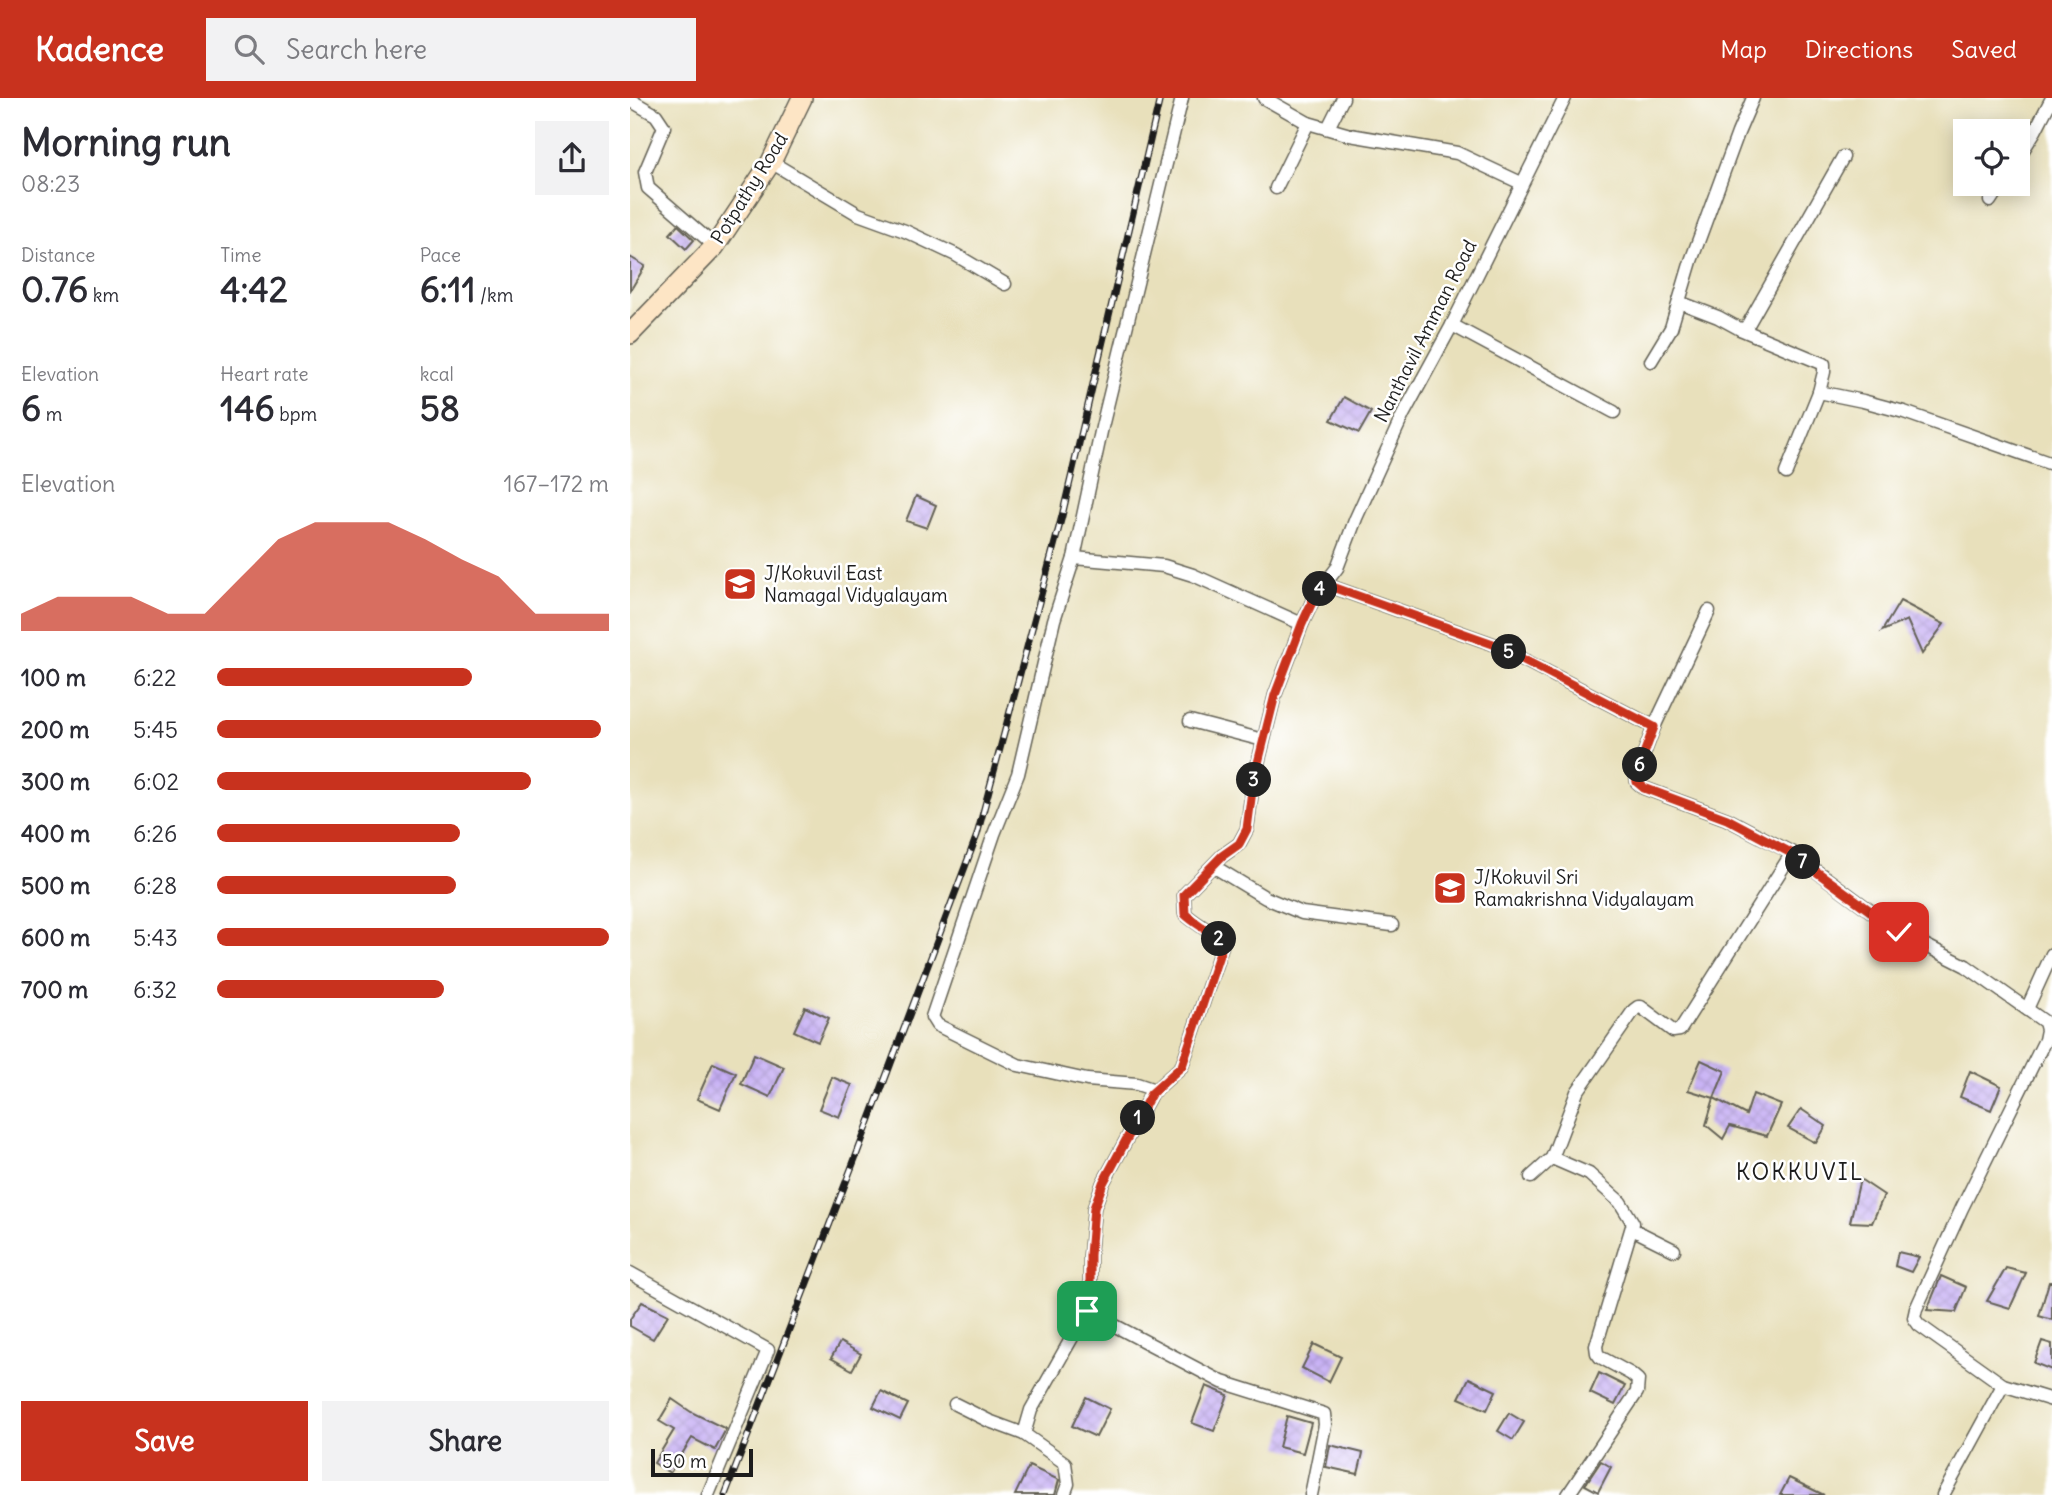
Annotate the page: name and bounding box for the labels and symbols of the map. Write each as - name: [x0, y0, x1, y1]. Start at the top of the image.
- street label: Potpathy Road: [705, 128, 793, 248]
- street label: Nanthavil Amman Road: [1369, 236, 1481, 426]
- place label: J/Kokuvil East Namagal Vidyalayam: [764, 561, 948, 607]
- school or university icon: J/Kokuvil East Namagal Vidyalayam: [721, 565, 759, 603]
- pin: 4: [1302, 572, 1338, 606]
- pin: 5: [1492, 634, 1526, 670]
- pin: 6: [1622, 748, 1658, 782]
- pin: 3: [1236, 762, 1272, 798]
- pin: 7: [1786, 844, 1820, 880]
- place label: J/Kokuvil Sri Ramakrishna Vidyalayam: [1474, 865, 1694, 911]
- school or university icon: J/Kokuvil Sri Ramakrishna Vidyalayam: [1431, 869, 1469, 907]
- pin: [1869, 902, 1929, 962]
- pin: 2: [1202, 922, 1236, 956]
- pin: 1: [1120, 1100, 1156, 1136]
- district label: KOKKUVIL: [1736, 1157, 1864, 1186]
- pin: [1057, 1281, 1117, 1341]
- scale bar: [651, 1446, 752, 1478]

